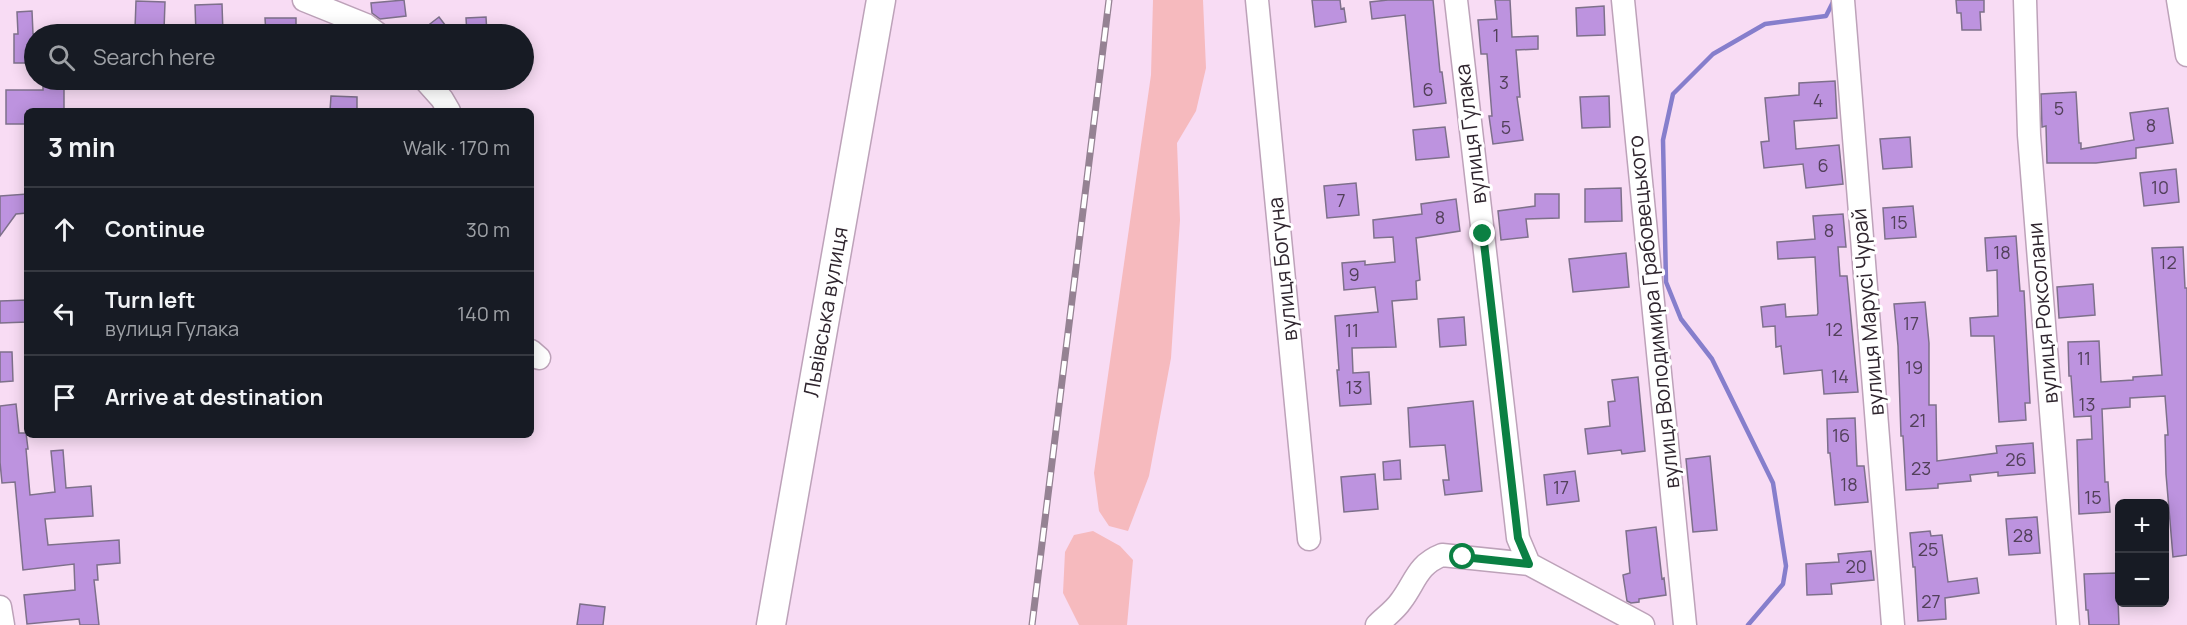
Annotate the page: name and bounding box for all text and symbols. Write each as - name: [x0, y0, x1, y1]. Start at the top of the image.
- house number: 1: [1492, 23, 1500, 47]
- search box: [24, 24, 534, 90]
- icon: search: [45, 41, 78, 74]
- text: Search here: [93, 42, 215, 72]
- street label: вулиця Гулака: [1448, 63, 1492, 206]
- house number: 3: [1499, 70, 1509, 94]
- house number: 6: [1422, 77, 1434, 101]
- house number: 4: [1813, 88, 1823, 112]
- house number: 5: [2054, 96, 2064, 120]
- house number: 8: [2146, 113, 2156, 137]
- house number: 5: [1501, 115, 1511, 139]
- text: 3 min: [48, 129, 115, 165]
- text: Walk · 170 m: [403, 134, 510, 161]
- street label: вулиця Володимира Грабовецького: [1621, 134, 1685, 490]
- house number: 6: [1817, 153, 1829, 177]
- house number: 10: [2151, 175, 2169, 199]
- house number: 7: [1336, 188, 1346, 212]
- street label: вулиця Богуна: [1261, 196, 1303, 342]
- house number: 8: [1435, 205, 1445, 229]
- street label: вулиця Марусі Чурай: [1844, 207, 1890, 417]
- house number: 15: [1890, 210, 1908, 234]
- icon: ahead: [48, 213, 81, 246]
- text: Continue: [105, 214, 205, 244]
- text: 30 m: [466, 216, 510, 243]
- house number: 8: [1824, 218, 1834, 242]
- route end: [1469, 220, 1495, 246]
- street label: вулиця Роксолани: [2020, 221, 2064, 405]
- street label: Львівська вулиця: [796, 224, 854, 399]
- house number: 18: [1993, 240, 2011, 264]
- house number: 12: [2159, 250, 2177, 274]
- house number: 9: [1348, 262, 1360, 286]
- text: Turn left: [105, 285, 195, 315]
- icon: left: [48, 297, 81, 330]
- text: 140 m: [457, 300, 510, 327]
- house number: 17: [1903, 311, 1919, 335]
- text: вулиця Гулака: [105, 315, 239, 342]
- house number: 12: [1825, 317, 1843, 341]
- house number: 11: [1345, 318, 1359, 342]
- house number: 11: [2077, 346, 2091, 370]
- house number: 19: [1905, 355, 1923, 379]
- house number: 14: [1831, 364, 1849, 388]
- house number: 13: [1346, 375, 1362, 399]
- icon: arrive: [48, 381, 81, 414]
- text: Arrive at destination: [105, 382, 323, 412]
- house number: 13: [2079, 392, 2095, 416]
- house number: 21: [1909, 408, 1927, 432]
- house number: 16: [1832, 423, 1850, 447]
- house number: 26: [2005, 447, 2027, 471]
- house number: 23: [1911, 456, 1931, 480]
- house number: 18: [1840, 472, 1858, 496]
- house number: 17: [1553, 475, 1569, 499]
- house number: 15: [2084, 485, 2102, 509]
- map controls: [2115, 499, 2169, 607]
- button: +: [2115, 499, 2169, 553]
- house number: 28: [2013, 523, 2033, 547]
- house number: 25: [1918, 537, 1938, 561]
- route start: [1449, 543, 1475, 569]
- button: −: [2115, 553, 2169, 607]
- house number: 20: [1845, 554, 1867, 578]
- house number: 27: [1921, 589, 1941, 613]

